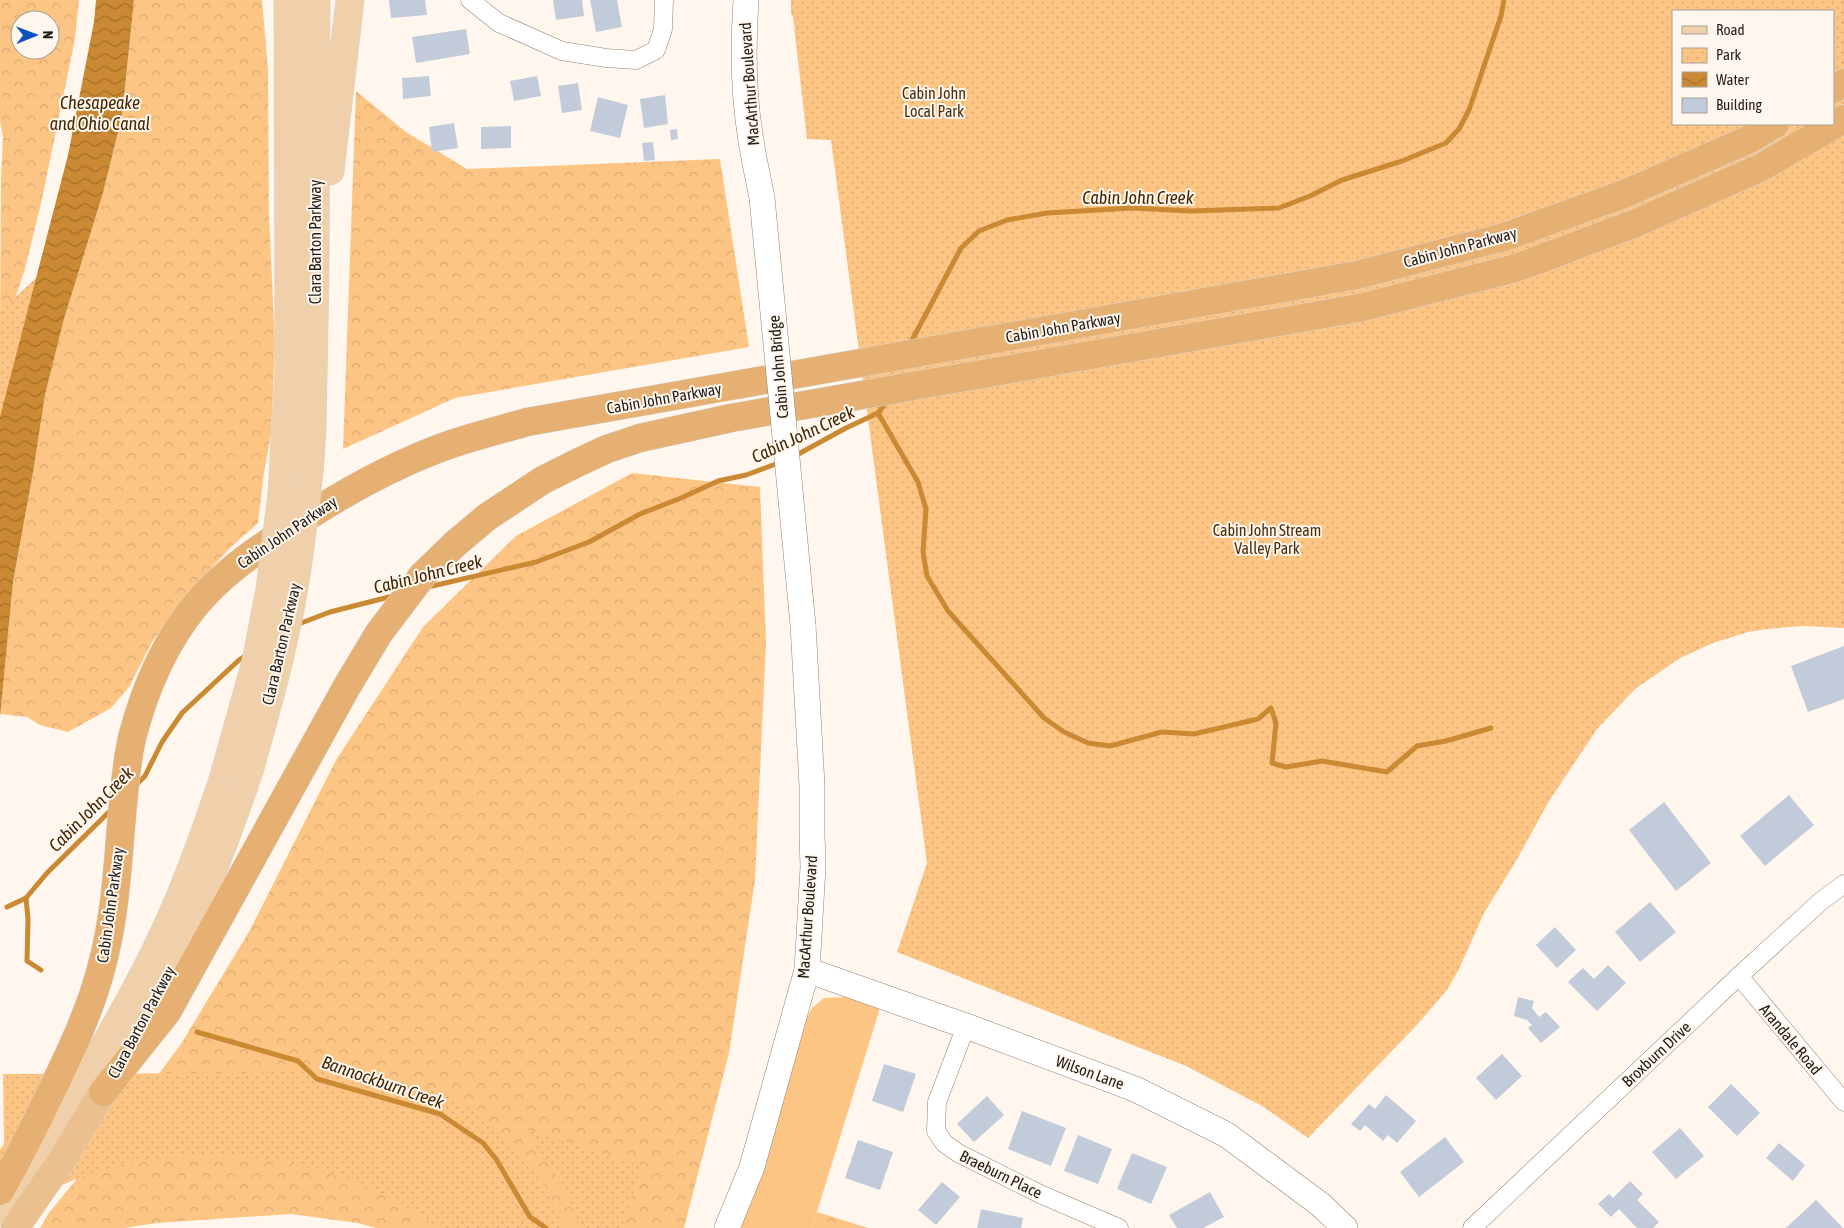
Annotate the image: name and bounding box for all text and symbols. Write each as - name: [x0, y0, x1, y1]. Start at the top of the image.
- north arrow: [10, 10, 60, 60]
- legend: [1672, 10, 1834, 125]
- text: Road: [1716, 21, 1745, 38]
- street label: MacArthur Boulevard: [736, 22, 762, 146]
- text: N: [40, 31, 56, 39]
- text: Park: [1716, 46, 1741, 63]
- text: Water: [1716, 71, 1749, 88]
- park label: Cabin John Local Park: [902, 84, 966, 120]
- water label: Chesapeake and Ohio Canal: [50, 92, 150, 134]
- text: Building: [1716, 96, 1762, 113]
- street label: Clara Barton Parkway: [306, 179, 325, 304]
- water label: Cabin John Creek: [1082, 187, 1195, 208]
- street label: Cabin John Parkway: [1401, 223, 1519, 272]
- street label: Cabin John Parkway: [1004, 308, 1122, 347]
- street label: Cabin John Bridge: [765, 315, 792, 419]
- street label: Cabin John Parkway: [605, 379, 723, 418]
- water label: Cabin John Creek: [748, 401, 859, 467]
- street label: Cabin John Parkway: [234, 492, 341, 573]
- park label: Cabin John Stream Valley Park: [1213, 521, 1321, 558]
- water label: Cabin John Creek: [371, 550, 486, 598]
- street label: Clara Barton Parkway: [258, 581, 305, 707]
- water label: Cabin John Creek: [44, 761, 139, 856]
- street label: Cabin John Parkway: [93, 846, 128, 964]
- street label: MacArthur Boulevard: [794, 855, 820, 979]
- street label: Clara Barton Parkway: [104, 962, 179, 1082]
- street label: Arandale Road: [1756, 1000, 1826, 1078]
- street label: Broxburn Drive: [1618, 1018, 1694, 1090]
- water label: Bannockburn Creek: [319, 1051, 448, 1113]
- street label: Wilson Lane: [1053, 1051, 1127, 1093]
- street label: Braeburn Place: [957, 1146, 1045, 1202]

